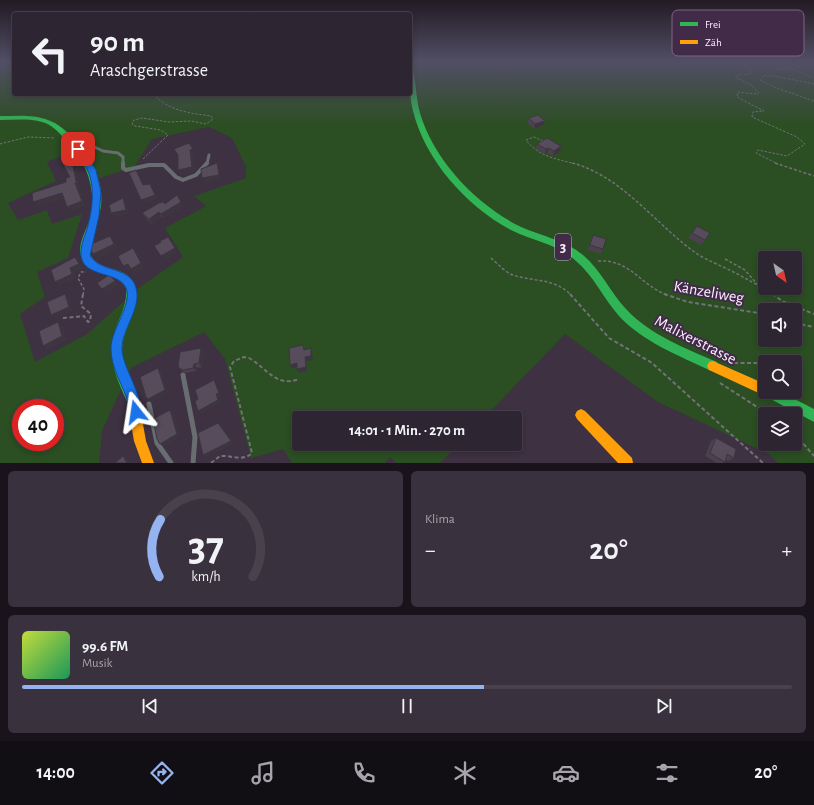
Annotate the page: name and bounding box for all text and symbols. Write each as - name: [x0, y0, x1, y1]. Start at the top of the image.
- legend: [672, 10, 804, 56]
- text: Frei: [705, 19, 721, 30]
- icon: left: [24, 28, 76, 80]
- text: 90 m: [90, 29, 145, 57]
- text: Zäh: [705, 37, 722, 48]
- text: Araschgerstrasse: [90, 62, 208, 80]
- pin: [61, 132, 95, 166]
- icon: arrive: [67, 138, 89, 160]
- road number: 3: [555, 234, 571, 260]
- north arrow: [758, 251, 802, 295]
- map controls: [758, 251, 802, 451]
- street label: Känzeliweg: [672, 278, 745, 306]
- button: sound: [758, 303, 802, 347]
- street label: Malixerstrasse: [652, 312, 739, 367]
- button: search: [758, 355, 802, 399]
- position arrow: [115, 391, 157, 433]
- speed limit sign: 40: [12, 399, 64, 451]
- button: layers: [758, 407, 802, 451]
- text: 14:01 · 1 Min. · 270 m: [349, 423, 465, 438]
- text: Klima: [425, 513, 455, 526]
- text: 37: [188, 527, 223, 568]
- text: 20°: [589, 535, 628, 565]
- text: −: [425, 539, 436, 561]
- text: +: [781, 539, 792, 561]
- text: km/h: [191, 570, 220, 584]
- text: 99.6 FM: [82, 639, 128, 654]
- text: Musik: [82, 657, 113, 670]
- icon: previous: [139, 695, 161, 717]
- icon: pause: [396, 695, 418, 717]
- icon: next: [653, 695, 675, 717]
- icon: directions: [148, 759, 176, 787]
- icon: music: [249, 759, 277, 787]
- icon: phone: [350, 759, 378, 787]
- icon: climate: [451, 759, 479, 787]
- icon: car: [552, 759, 580, 787]
- icon: filters: [653, 759, 681, 787]
- text: 14:00: [37, 764, 75, 782]
- text: 20°: [754, 764, 777, 782]

